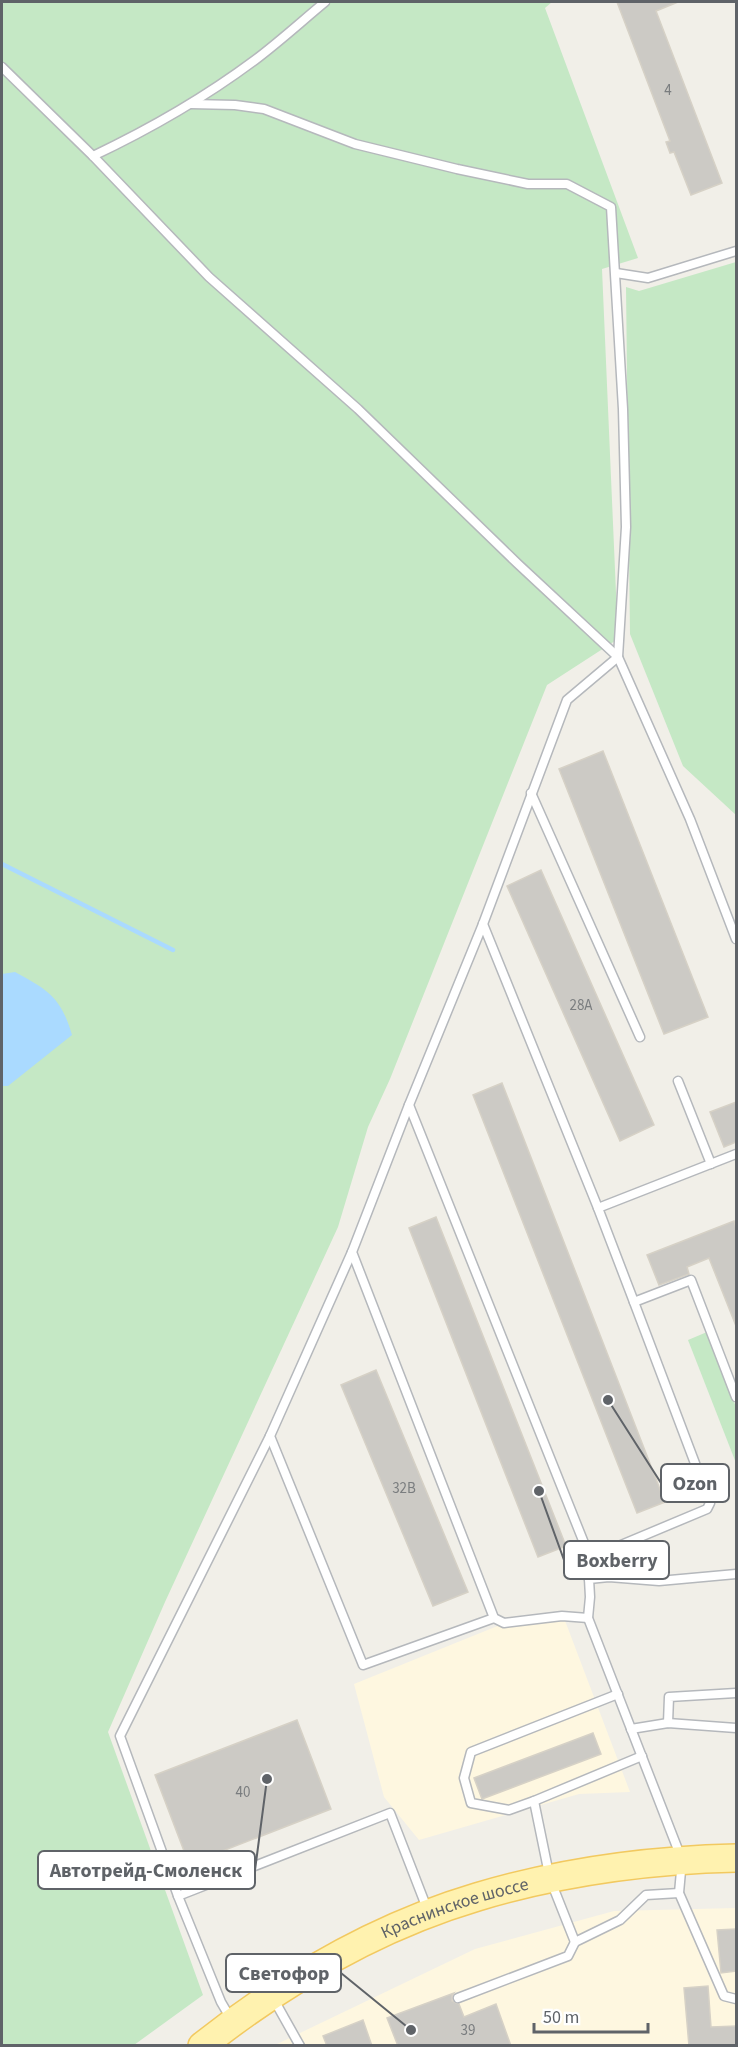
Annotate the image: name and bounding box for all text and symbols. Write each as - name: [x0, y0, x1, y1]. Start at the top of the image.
- house number: 4: [664, 80, 672, 101]
- house number: 28А: [569, 995, 593, 1016]
- callout: Ozon: [661, 1464, 729, 1502]
- text: Ozon: [673, 1470, 717, 1498]
- house number: 32В: [392, 1478, 416, 1499]
- callout: Boxberry: [564, 1541, 669, 1579]
- text: Boxberry: [576, 1547, 658, 1575]
- house number: 40: [236, 1782, 250, 1803]
- callout: Автотрейд-Смоленск: [38, 1851, 255, 1889]
- text: Автотрейд-Смоленск: [49, 1857, 242, 1885]
- street label: Краснинское шоссе: [376, 1871, 531, 1945]
- callout: Светофор: [226, 1954, 341, 1992]
- text: Светофор: [238, 1960, 330, 1988]
- scale bar: [534, 1996, 648, 2034]
- text: 50 m: [543, 2005, 579, 2030]
- house number: 39: [461, 2020, 475, 2041]

